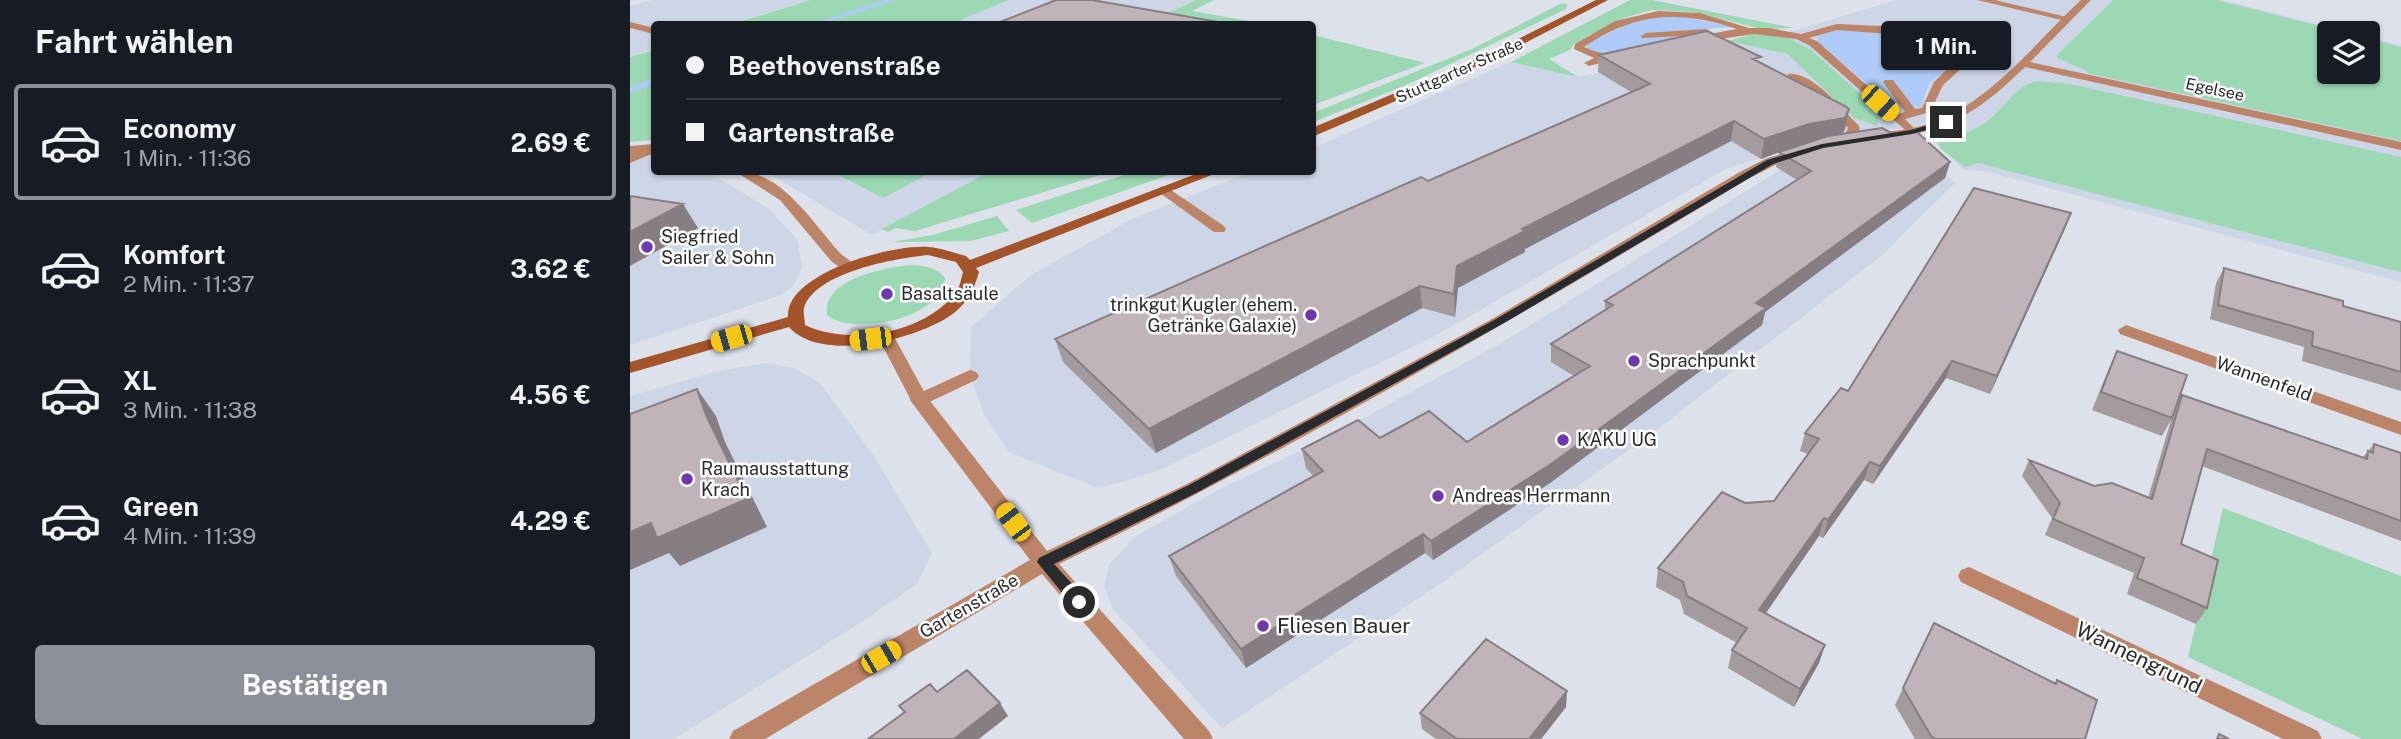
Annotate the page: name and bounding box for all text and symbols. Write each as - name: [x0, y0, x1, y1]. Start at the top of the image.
- callout: 1 Min.: [1881, 20, 2011, 69]
- map controls: [2317, 21, 2380, 84]
- button: layers: [2317, 21, 2380, 84]
- text: Fahrt wählen: [35, 23, 234, 60]
- text: 1 Min.: [1915, 32, 1977, 59]
- street label: Stuttgarter Straße: [1393, 34, 1526, 107]
- text: Beethovenstraße: [728, 50, 941, 81]
- street label: Egelsee: [2184, 74, 2246, 105]
- car: [1858, 81, 1903, 125]
- route end: [1930, 106, 1962, 138]
- icon: car: [39, 111, 102, 174]
- text: Economy: [123, 113, 236, 144]
- text: Gartenstraße: [728, 117, 895, 148]
- text: 2.69 €: [510, 127, 591, 158]
- text: 1 Min. · 11:36: [123, 144, 251, 171]
- place label: Siegfried Sailer & Sohn: [661, 226, 774, 268]
- icon: car: [39, 237, 102, 300]
- text: Komfort: [123, 239, 225, 270]
- marker: Siegfried Sailer & Sohn: [639, 239, 655, 255]
- text: 3.62 €: [510, 253, 591, 284]
- text: 2 Min. · 11:37: [123, 270, 255, 297]
- place label: Basaltsäule: [901, 283, 999, 304]
- marker: Basaltsäule: [879, 286, 895, 302]
- place label: trinkgut Kugler (ehem. Getränke Galaxie): [1110, 294, 1297, 336]
- marker: trinkgut Kugler (ehem. Getränke Galaxie): [1303, 307, 1319, 323]
- car: [708, 322, 755, 354]
- car: [848, 326, 893, 352]
- place label: Sprachpunkt: [1648, 350, 1756, 371]
- street label: Wannenfeld: [2213, 352, 2315, 406]
- marker: Sprachpunkt: [1626, 353, 1642, 369]
- icon: car: [39, 363, 102, 426]
- text: XL: [123, 365, 157, 396]
- text: 4.56 €: [509, 379, 591, 410]
- text: 3 Min. · 11:38: [123, 396, 257, 423]
- place label: KAKU UG: [1577, 429, 1657, 450]
- marker: KAKU UG: [1555, 432, 1571, 448]
- place label: Raumausstattung Krach: [701, 458, 849, 500]
- marker: Raumausstattung Krach: [679, 471, 695, 487]
- place label: Andreas Herrmann: [1452, 485, 1610, 506]
- marker: Andreas Herrmann: [1430, 488, 1446, 504]
- icon: car: [39, 489, 102, 552]
- text: Green: [123, 491, 199, 522]
- car: [992, 499, 1035, 545]
- text: 4.29 €: [510, 505, 591, 536]
- text: 4 Min. · 11:39: [123, 522, 256, 549]
- street label: Gartenstraße: [916, 569, 1022, 642]
- route start: [1063, 586, 1095, 618]
- place label: Fliesen Bauer: [1277, 613, 1411, 638]
- street label: Wannengrund: [2072, 616, 2206, 699]
- marker: Fliesen Bauer: [1255, 618, 1271, 634]
- car: [858, 637, 905, 677]
- button: Bestätigen: [35, 645, 595, 725]

